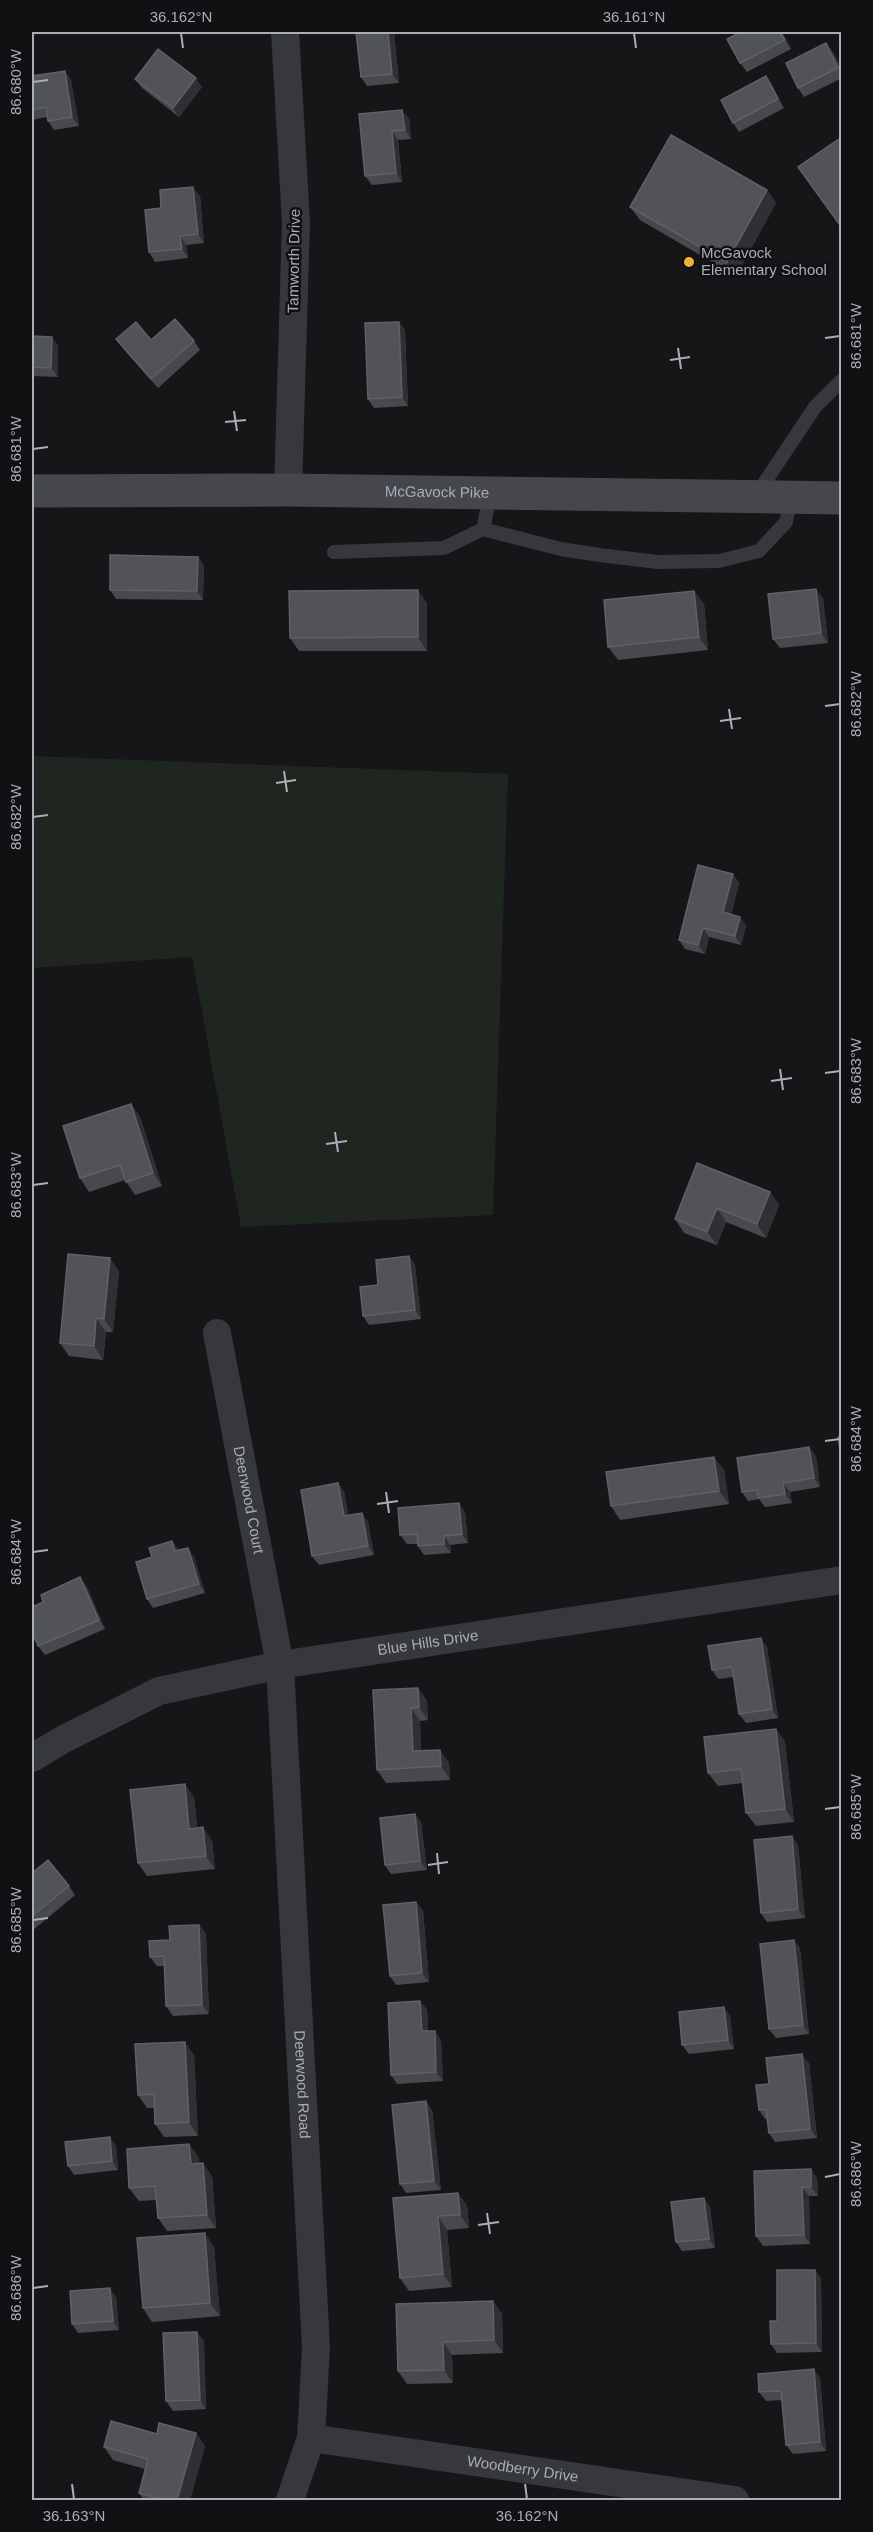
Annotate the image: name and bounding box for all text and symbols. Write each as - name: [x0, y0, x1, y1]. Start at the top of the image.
- text: 36.162°N: [150, 8, 212, 25]
- text: 36.161°N: [603, 8, 665, 25]
- text: 86.680°W: [7, 48, 24, 115]
- street label: Tamworth Drive: [284, 209, 303, 313]
- place label: McGavock Elementary School: [701, 244, 827, 278]
- marker: McGavock Elementary School: [682, 255, 696, 269]
- text: 86.681°W: [847, 302, 864, 369]
- text: 86.681°W: [7, 415, 24, 482]
- street label: McGavock Pike: [385, 482, 489, 501]
- text: 86.682°W: [847, 670, 864, 737]
- text: 86.682°W: [7, 783, 24, 850]
- text: 86.683°W: [847, 1037, 864, 1104]
- text: 86.683°W: [7, 1151, 24, 1218]
- text: 86.684°W: [847, 1405, 864, 1472]
- street label: Deerwood Court: [231, 1445, 268, 1556]
- text: 86.684°W: [7, 1518, 24, 1585]
- street label: Blue Hills Drive: [376, 1626, 479, 1658]
- text: 86.685°W: [847, 1773, 864, 1840]
- text: 86.685°W: [7, 1886, 24, 1953]
- street label: Deerwood Road: [291, 2030, 314, 2139]
- text: 86.686°W: [847, 2140, 864, 2207]
- text: 86.686°W: [7, 2254, 24, 2321]
- street label: Woodberry Drive: [466, 2452, 580, 2485]
- text: 36.163°N: [43, 2507, 105, 2524]
- text: 36.162°N: [496, 2507, 558, 2524]

